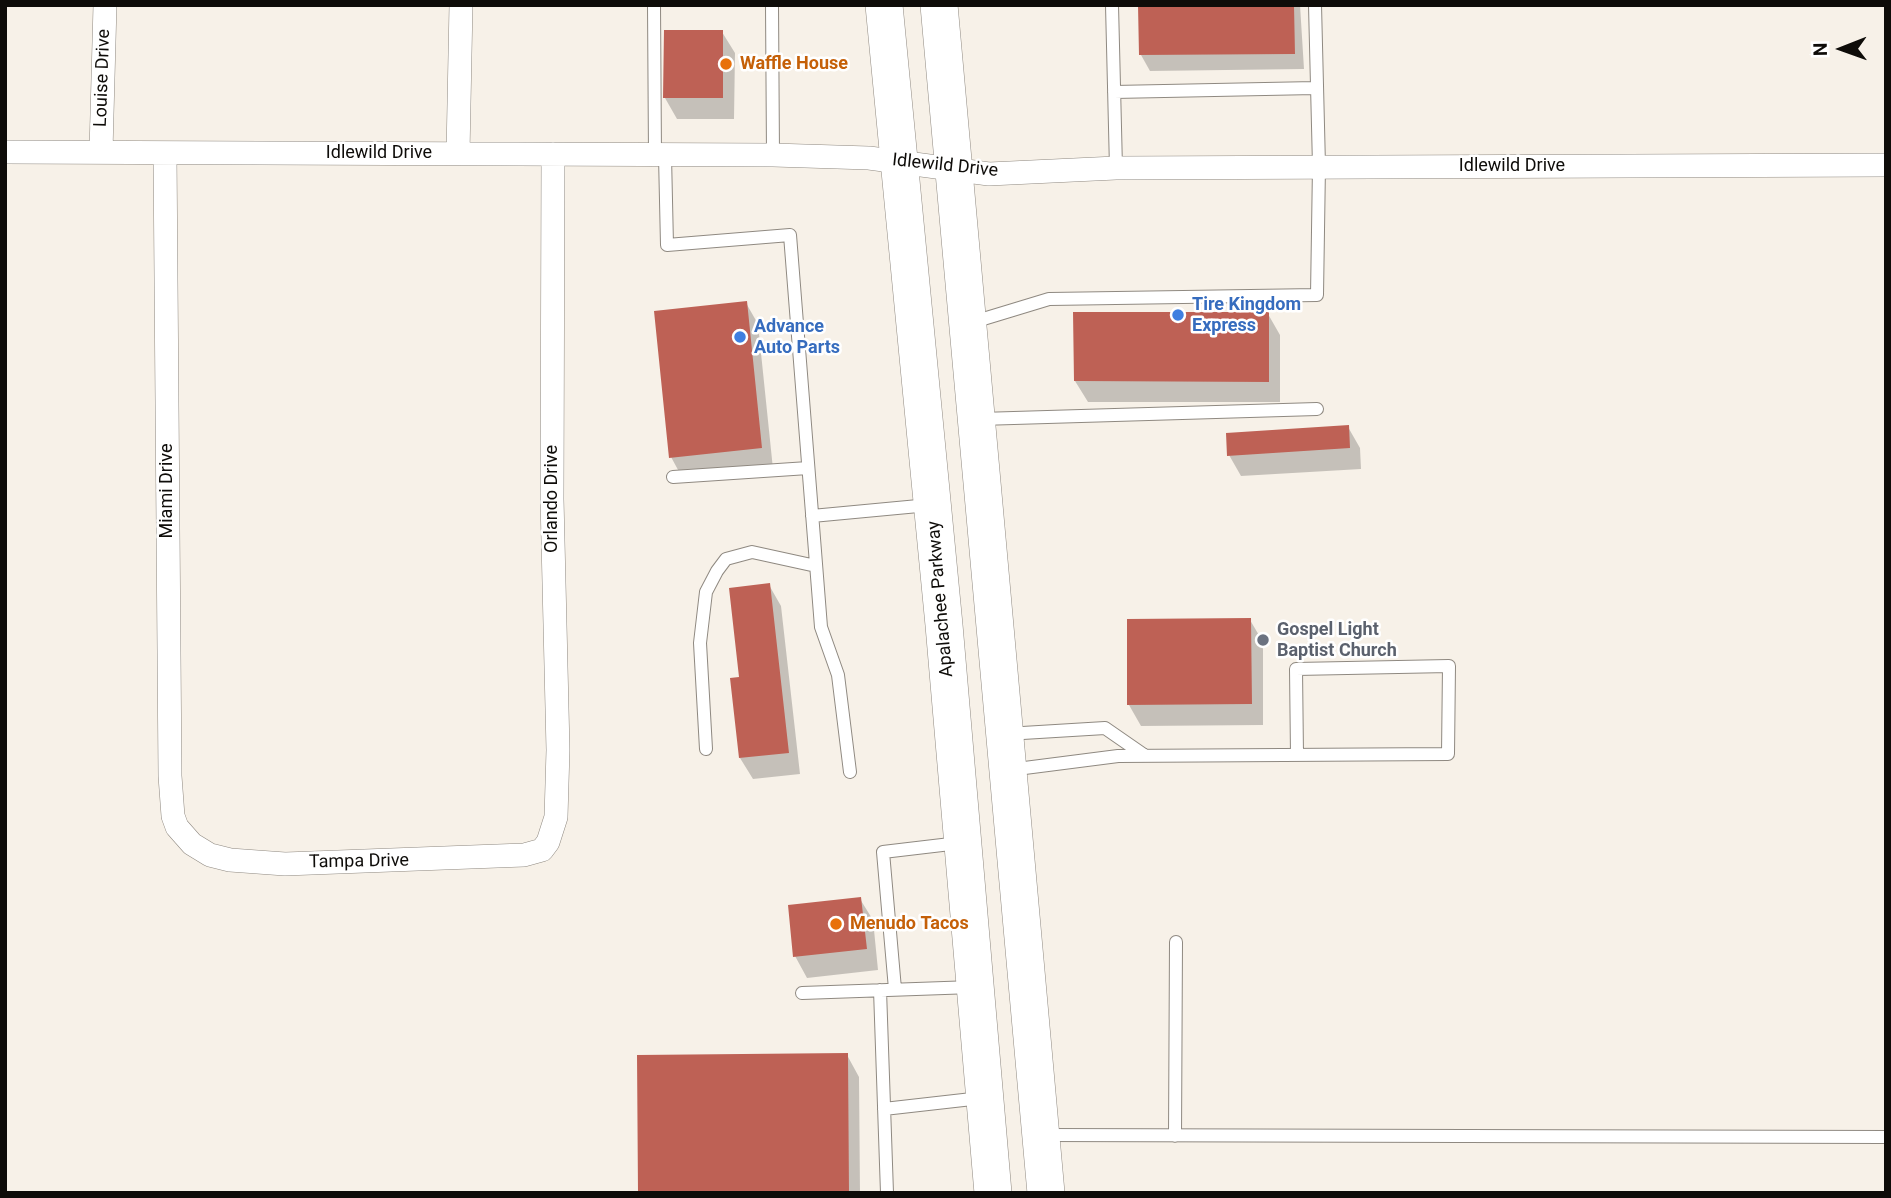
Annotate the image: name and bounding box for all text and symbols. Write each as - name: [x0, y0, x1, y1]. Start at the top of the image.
- north arrow: [1807, 14, 1877, 84]
- street label: Louise Drive: [90, 29, 116, 127]
- text: N: [1809, 42, 1832, 56]
- place label: Waffle House: [740, 53, 848, 75]
- marker: Waffle House: [718, 56, 734, 72]
- street label: Idlewild Drive: [326, 142, 432, 164]
- street label: Idlewild Drive: [891, 150, 999, 182]
- street label: Idlewild Drive: [1459, 155, 1565, 177]
- place label: Tire Kingdom Express: [1192, 294, 1301, 336]
- marker: Tire Kingdom Express: [1170, 307, 1186, 323]
- place label: Advance Auto Parts: [754, 316, 840, 358]
- marker: Advance Auto Parts: [732, 329, 748, 345]
- street label: Miami Drive: [156, 444, 178, 538]
- street label: Orlando Drive: [541, 445, 563, 553]
- street label: Apalachee Parkway: [923, 520, 959, 678]
- place label: Gospel Light Baptist Church: [1277, 619, 1397, 662]
- marker: Gospel Light Baptist Church: [1255, 632, 1271, 648]
- street label: Tampa Drive: [309, 850, 409, 874]
- place label: Menudo Tacos: [850, 913, 969, 935]
- marker: Menudo Tacos: [828, 916, 844, 932]

